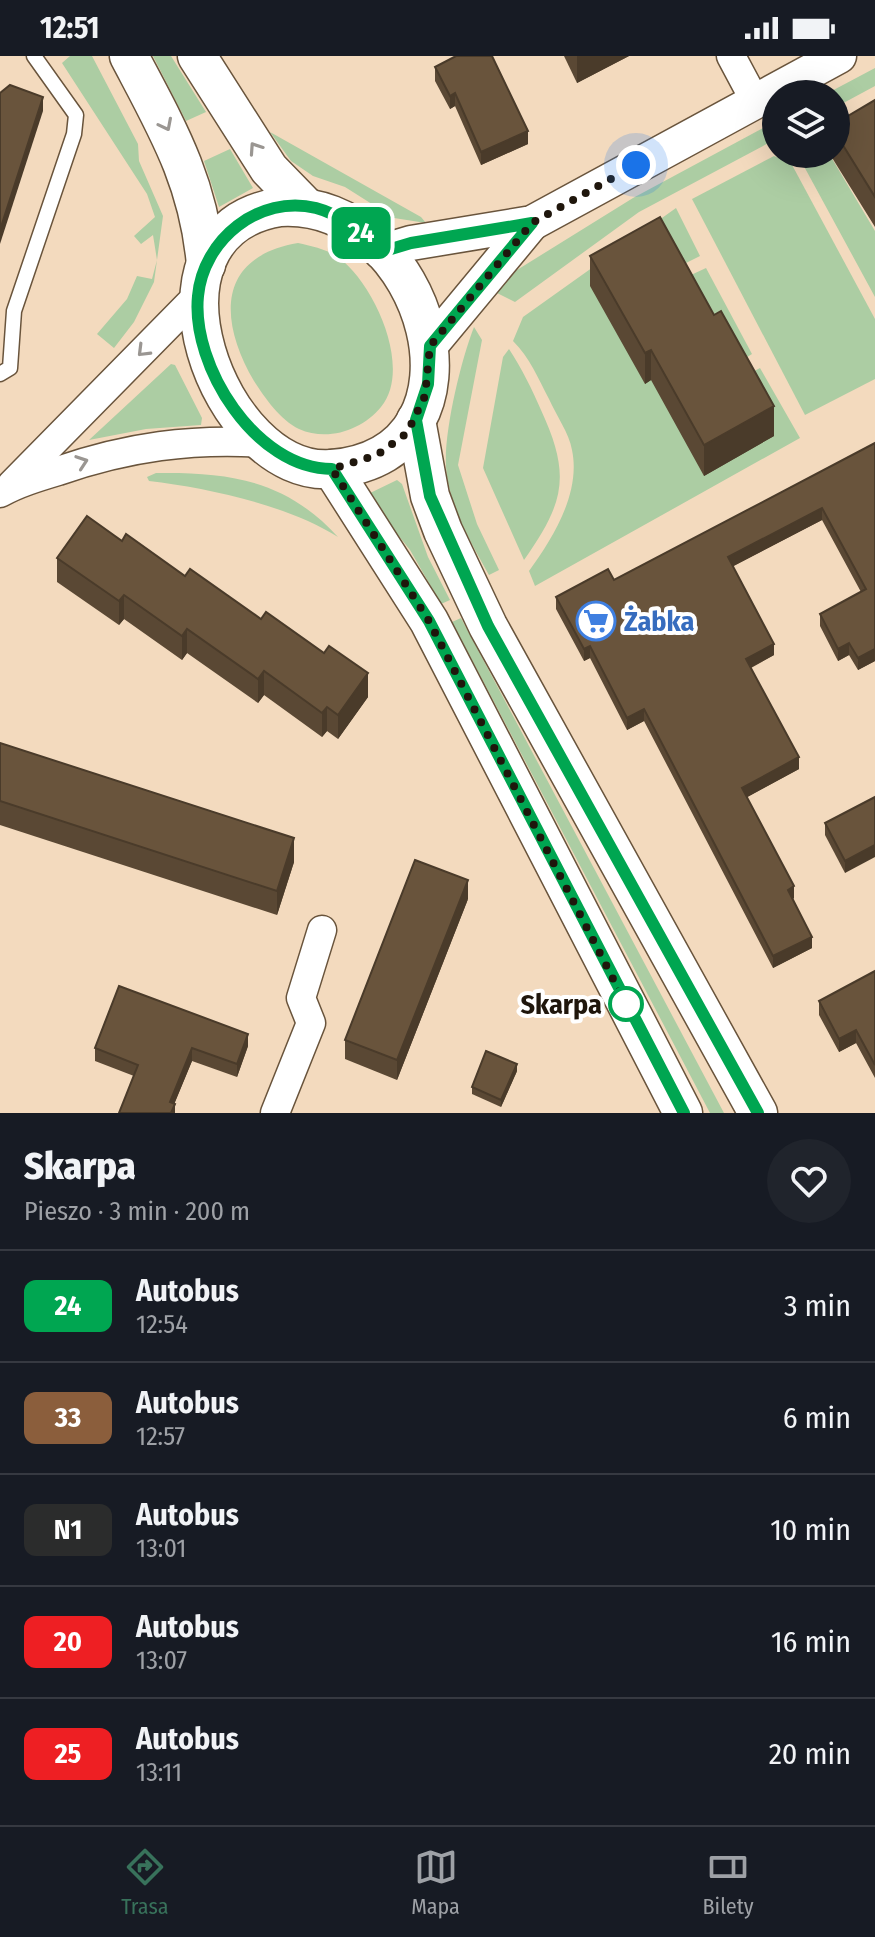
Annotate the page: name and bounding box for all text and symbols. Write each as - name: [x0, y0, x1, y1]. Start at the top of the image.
- text: 12:51: [40, 10, 100, 46]
- map controls: [762, 80, 850, 168]
- button: layers: [762, 80, 850, 168]
- one-way arrow: [156, 117, 171, 131]
- one-way arrow: [250, 143, 265, 157]
- your location: [616, 145, 656, 185]
- line badge: 24: [325, 207, 397, 259]
- text: 24: [348, 216, 374, 249]
- one-way arrow: [138, 341, 152, 356]
- one-way arrow: [75, 455, 89, 472]
- supermarket icon: Żabka: [575, 600, 617, 642]
- place label: Żabka: [624, 605, 694, 638]
- marker: Skarpa: [609, 987, 643, 1021]
- place label: Skarpa: [521, 988, 602, 1021]
- button: heart: [767, 1139, 851, 1223]
- text: Skarpa: [24, 1143, 136, 1189]
- text: Pieszo · 3 min · 200 m: [24, 1196, 250, 1227]
- text: Autobus: [136, 1273, 239, 1309]
- text: 3 min: [784, 1288, 851, 1324]
- text: 24: [55, 1289, 81, 1322]
- text: 12:54: [136, 1309, 188, 1340]
- text: Autobus: [136, 1385, 239, 1421]
- text: 6 min: [783, 1400, 851, 1436]
- text: 33: [55, 1401, 81, 1434]
- text: 12:57: [136, 1421, 185, 1452]
- text: Autobus: [136, 1497, 239, 1533]
- text: 10 min: [770, 1512, 851, 1548]
- text: N1: [54, 1513, 82, 1546]
- text: 13:01: [136, 1533, 186, 1564]
- text: Autobus: [136, 1609, 239, 1645]
- text: 16 min: [771, 1624, 851, 1660]
- text: 20: [54, 1625, 82, 1658]
- text: 13:07: [136, 1645, 187, 1676]
- text: Autobus: [136, 1721, 239, 1757]
- text: 20 min: [769, 1736, 851, 1772]
- text: 25: [55, 1737, 81, 1770]
- text: 13:11: [136, 1757, 182, 1788]
- tab: Trasa: [121, 1845, 169, 1920]
- tab: Mapa: [411, 1845, 460, 1920]
- tab: Bilety: [703, 1845, 754, 1920]

